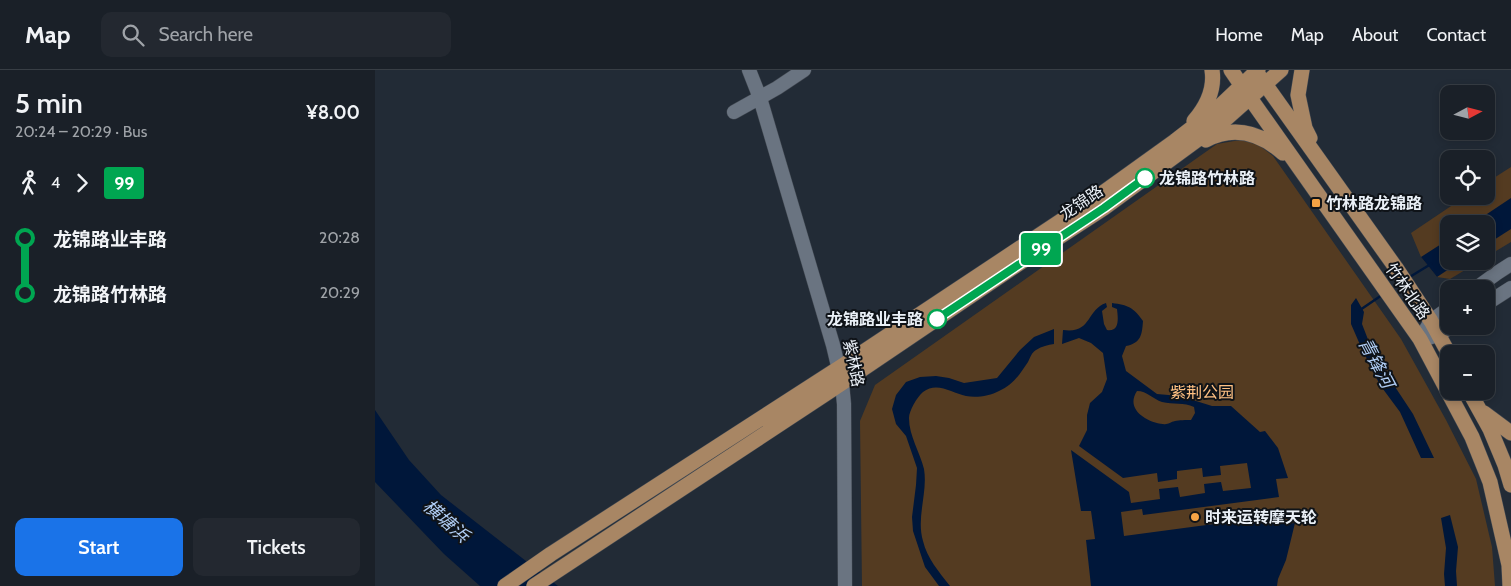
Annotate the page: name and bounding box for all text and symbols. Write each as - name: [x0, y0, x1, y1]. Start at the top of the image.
- search box: [101, 12, 451, 57]
- text: Map: [25, 20, 71, 49]
- icon: search: [119, 21, 147, 49]
- text: Search here: [159, 23, 253, 46]
- text: Home: [1215, 24, 1263, 46]
- text: Map: [1291, 24, 1324, 46]
- text: About: [1352, 24, 1398, 46]
- text: Contact: [1426, 24, 1486, 46]
- north arrow: [1440, 85, 1495, 140]
- map controls: [1440, 85, 1495, 400]
- text: 5 min: [15, 86, 83, 120]
- text: ¥8.00: [306, 101, 360, 124]
- text: 20:24 – 20:29 · Bus: [15, 122, 147, 141]
- button: locate: [1440, 150, 1495, 205]
- marker: 龙锦路竹林路: [1135, 168, 1155, 188]
- icon: walk: [15, 169, 43, 197]
- icon: forward: [68, 169, 96, 197]
- place label: 龙锦路竹林路: [1159, 169, 1255, 188]
- text: 99: [114, 172, 134, 194]
- text: 4: [51, 173, 60, 192]
- street label: 龙锦路: [1056, 181, 1106, 224]
- place label: 竹林路龙锦路: [1326, 194, 1422, 213]
- marker: 竹林路龙锦路: [1310, 197, 1322, 209]
- button: layers: [1440, 215, 1495, 270]
- text: 龙锦路业丰路: [53, 228, 167, 251]
- text: 20:28: [319, 228, 360, 247]
- line badge: 99: [1019, 233, 1063, 265]
- text: 99: [1031, 238, 1051, 260]
- street label: 竹林北路: [1381, 260, 1434, 323]
- button: +: [1440, 280, 1495, 335]
- text: 龙锦路竹林路: [53, 283, 167, 306]
- text: 20:29: [320, 283, 360, 302]
- marker: 龙锦路业丰路: [927, 309, 947, 329]
- place label: 龙锦路业丰路: [827, 310, 923, 329]
- water label: 青锋河: [1354, 334, 1400, 395]
- street label: 紫林路: [839, 338, 868, 389]
- button: −: [1440, 345, 1495, 400]
- park label: 紫荆公园: [1170, 383, 1234, 402]
- water label: 横塘浜: [418, 495, 475, 548]
- place label: 时来运转摩天轮: [1205, 508, 1317, 527]
- marker: 时来运转摩天轮: [1189, 511, 1201, 523]
- button: Start: [15, 518, 183, 576]
- button: Tickets: [193, 518, 360, 576]

